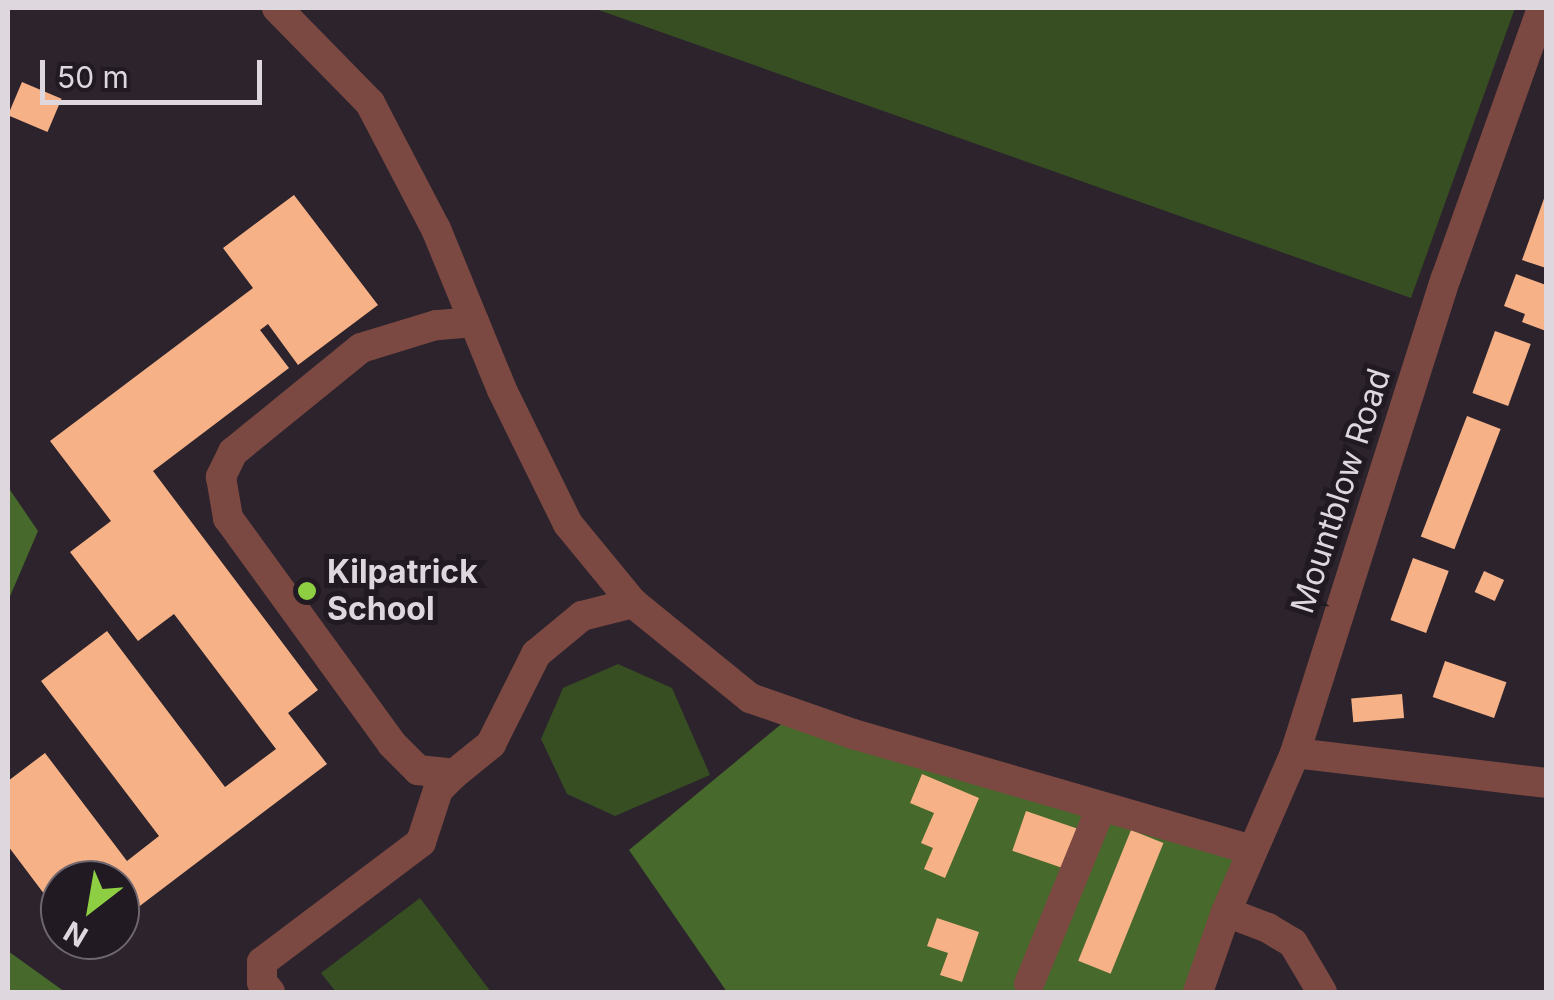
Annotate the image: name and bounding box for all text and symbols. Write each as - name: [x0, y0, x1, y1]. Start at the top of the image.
- scale bar: [45, 40, 268, 102]
- text: 50 m: [57, 59, 129, 95]
- street label: Mountblow Road: [1283, 364, 1399, 618]
- place label: Kilpatrick School: [327, 554, 478, 629]
- marker: Kilpatrick School: [296, 580, 318, 602]
- north arrow: [40, 860, 140, 960]
- text: N: [58, 914, 93, 954]

